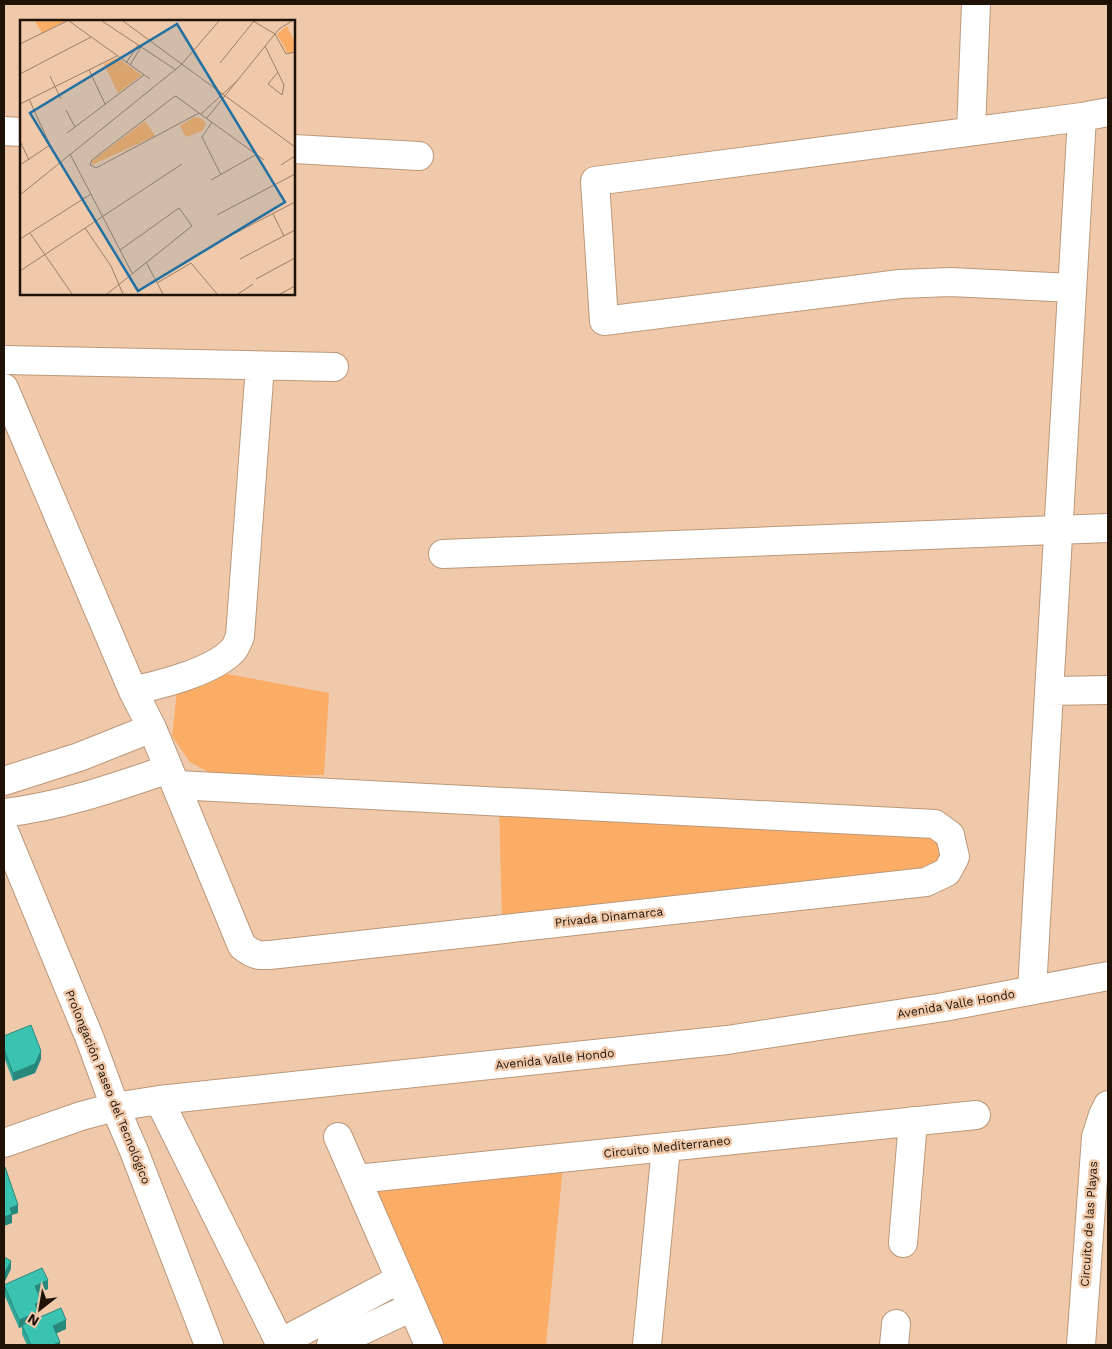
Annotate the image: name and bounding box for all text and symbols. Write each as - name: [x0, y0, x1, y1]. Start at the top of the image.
- inset map: [20, 20, 295, 295]
- street label: Privada Dinamarca: [554, 904, 664, 930]
- street label: Avenida Valle Hondo: [896, 987, 1016, 1021]
- street label: Prolongación Paseo del Tecnológico: [63, 988, 153, 1186]
- street label: Avenida Valle Hondo: [495, 1046, 615, 1072]
- street label: Circuito Mediterraneo: [603, 1133, 731, 1161]
- street label: Circuito de las Playas: [1078, 1161, 1100, 1287]
- north arrow: [15, 1284, 65, 1334]
- text: N: [25, 1311, 42, 1330]

